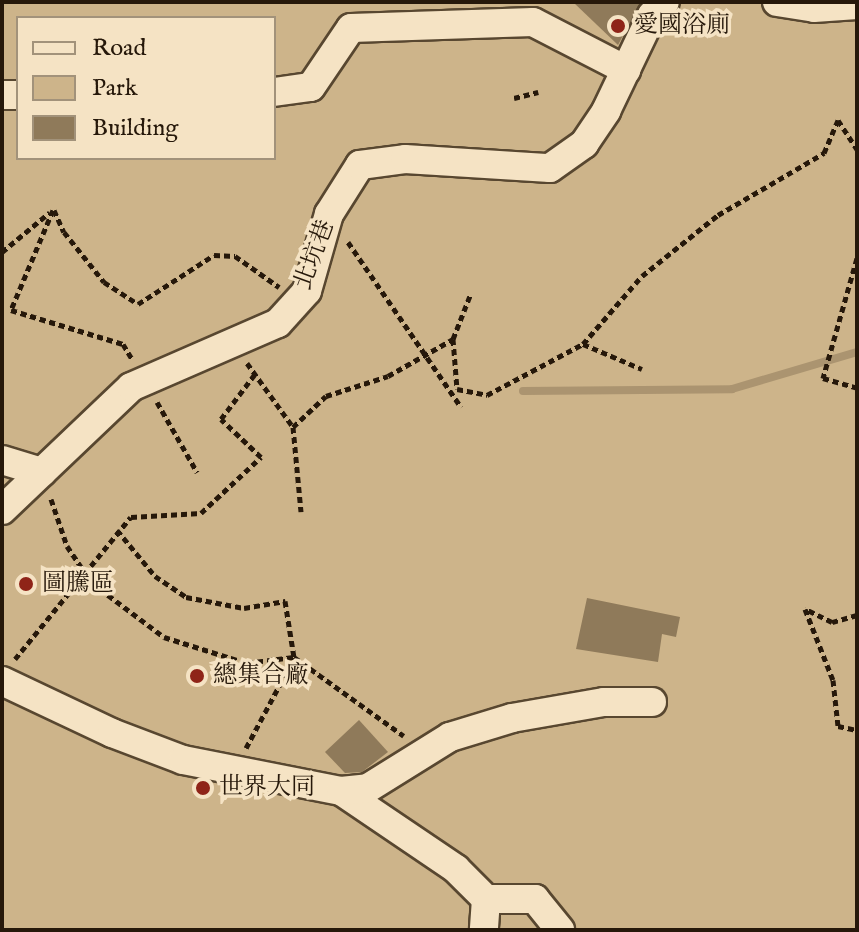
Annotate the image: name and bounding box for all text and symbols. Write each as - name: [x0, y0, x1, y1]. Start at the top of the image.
- place label: 愛國浴廁: [634, 12, 730, 40]
- legend: [16, 16, 276, 160]
- marker: 愛國浴廁: [609, 17, 627, 35]
- text: Road: [92, 33, 146, 64]
- text: Park: [92, 73, 138, 104]
- text: Building: [92, 113, 178, 144]
- street label: 北坑巷: [289, 216, 341, 294]
- place label: 圖騰區: [42, 570, 114, 598]
- marker: 圖騰區: [17, 575, 35, 593]
- place label: 總集合廠: [213, 662, 309, 690]
- marker: 總集合廠: [188, 667, 206, 685]
- place label: 世界大同: [219, 774, 315, 802]
- marker: 世界大同: [194, 779, 212, 797]

